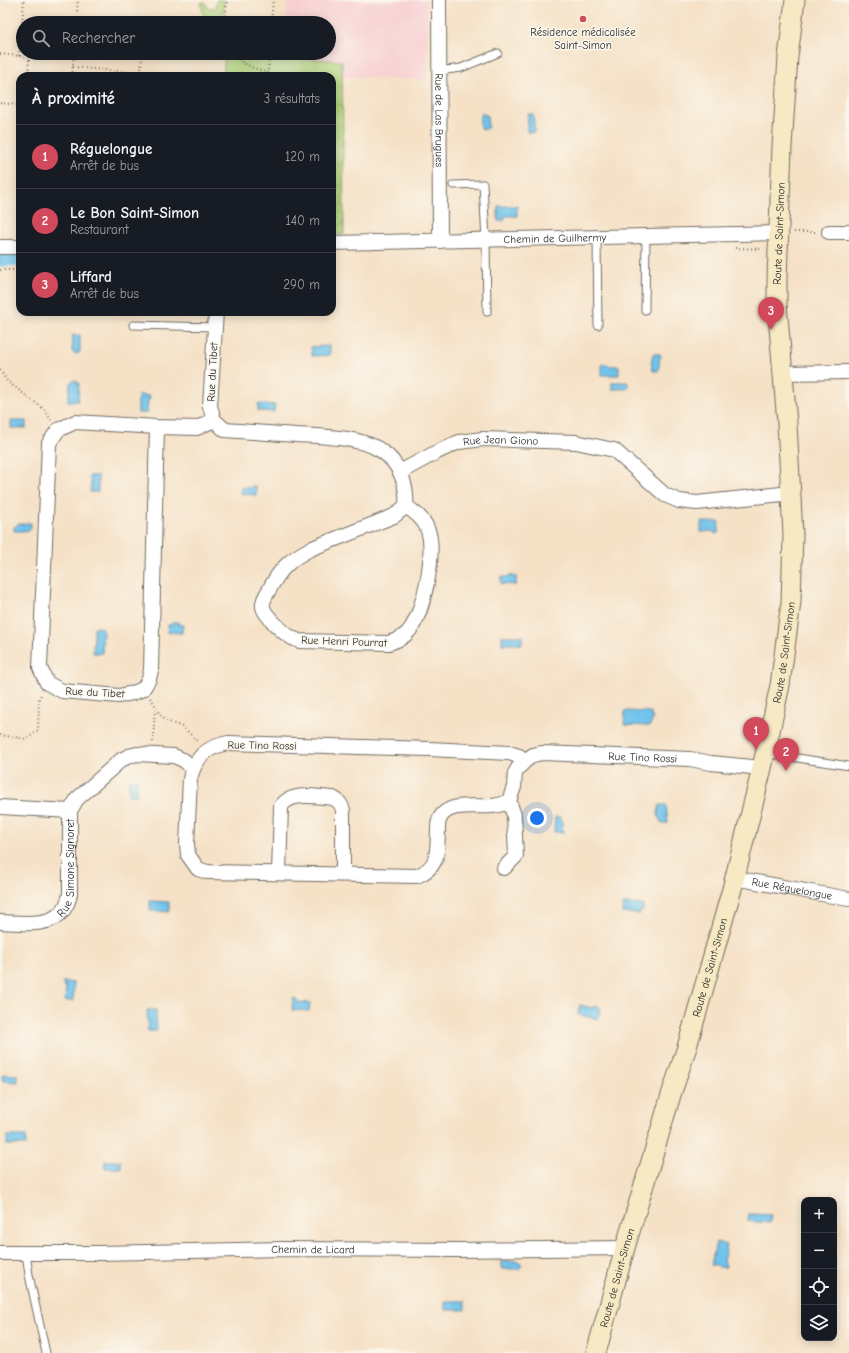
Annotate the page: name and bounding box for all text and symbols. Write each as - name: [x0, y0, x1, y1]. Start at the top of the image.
- marker: Résidence médicalisée Saint-Simon: [578, 14, 588, 24]
- search box: [16, 16, 336, 60]
- place label: Résidence médicalisée Saint-Simon: [530, 26, 636, 52]
- icon: search: [30, 27, 52, 49]
- text: Rechercher: [62, 29, 135, 47]
- street label: Rue de Las Brugues: [432, 73, 446, 168]
- text: À proximité: [32, 89, 115, 108]
- text: 3 résultats: [264, 91, 320, 106]
- text: Réguelongue: [70, 140, 152, 158]
- text: 1: [42, 149, 48, 164]
- text: 120 m: [285, 149, 320, 164]
- text: Arrêt de bus: [70, 158, 139, 173]
- street label: Route de Saint-Simon: [771, 182, 788, 285]
- text: Le Bon Saint-Simon: [70, 204, 199, 222]
- text: 2: [42, 213, 48, 228]
- text: 140 m: [286, 213, 320, 228]
- text: Restaurant: [70, 222, 129, 237]
- street label: Chemin de Guilhermy: [503, 231, 607, 246]
- text: Liffard: [70, 268, 112, 286]
- text: 3: [42, 277, 48, 292]
- text: 290 m: [283, 277, 320, 292]
- text: Arrêt de bus: [70, 286, 139, 301]
- pin: 3: [758, 297, 784, 330]
- street label: Rue du Tibet: [204, 341, 221, 402]
- street label: Rue Jean Giono: [462, 433, 539, 448]
- street label: Route de Saint-Simon: [770, 601, 798, 704]
- street label: Rue Henri Pourrat: [301, 634, 388, 650]
- street label: Rue du Tibet: [65, 684, 126, 701]
- pin: 1: [743, 717, 769, 750]
- street label: Rue Tino Rossi: [227, 738, 297, 753]
- pin: 2: [773, 738, 799, 771]
- street label: Rue Tino Rossi: [608, 750, 678, 765]
- your location: [527, 808, 547, 828]
- street label: Rue Simone Signoret: [54, 818, 77, 920]
- street label: Rue Réguelongue: [751, 875, 834, 903]
- street label: Route de Saint-Simon: [690, 917, 730, 1019]
- map controls: [801, 1197, 837, 1341]
- button: +: [801, 1197, 837, 1233]
- street label: Route de Saint-Simon: [597, 1227, 638, 1329]
- button: −: [801, 1233, 837, 1269]
- street label: Chemin de Licard: [271, 1243, 355, 1256]
- button: locate: [801, 1269, 837, 1305]
- button: layers: [801, 1305, 837, 1341]

